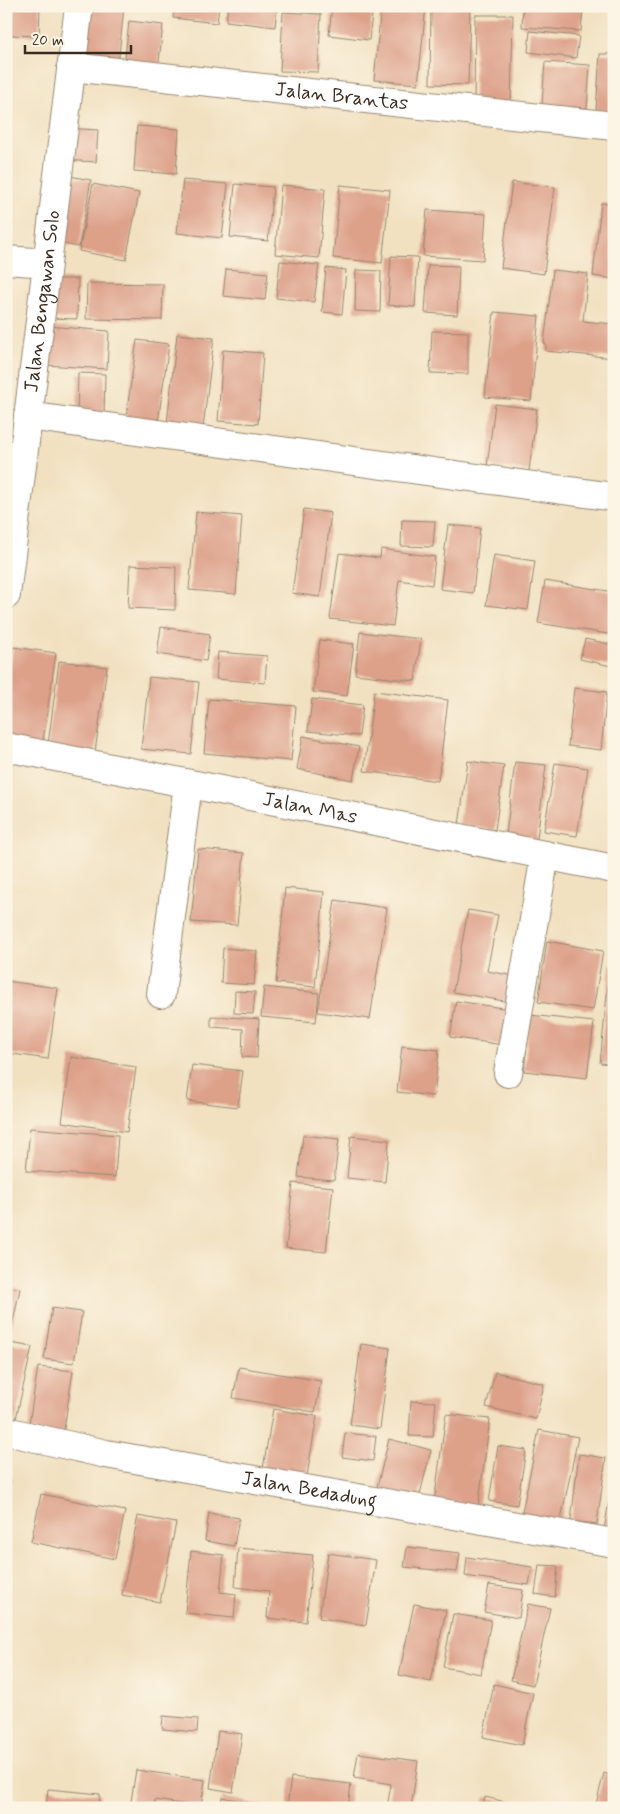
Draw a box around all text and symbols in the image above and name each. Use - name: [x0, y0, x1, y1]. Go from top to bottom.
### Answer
- scale bar: [25, 22, 131, 54]
- text: 20 m: [32, 31, 64, 51]
- street label: Jalan Brantas: [273, 76, 410, 117]
- street label: Jalan Bengawan Solo: [18, 208, 67, 394]
- street label: Jalan Mas: [260, 785, 360, 831]
- street label: Jalan Bedadung: [239, 1464, 379, 1517]

